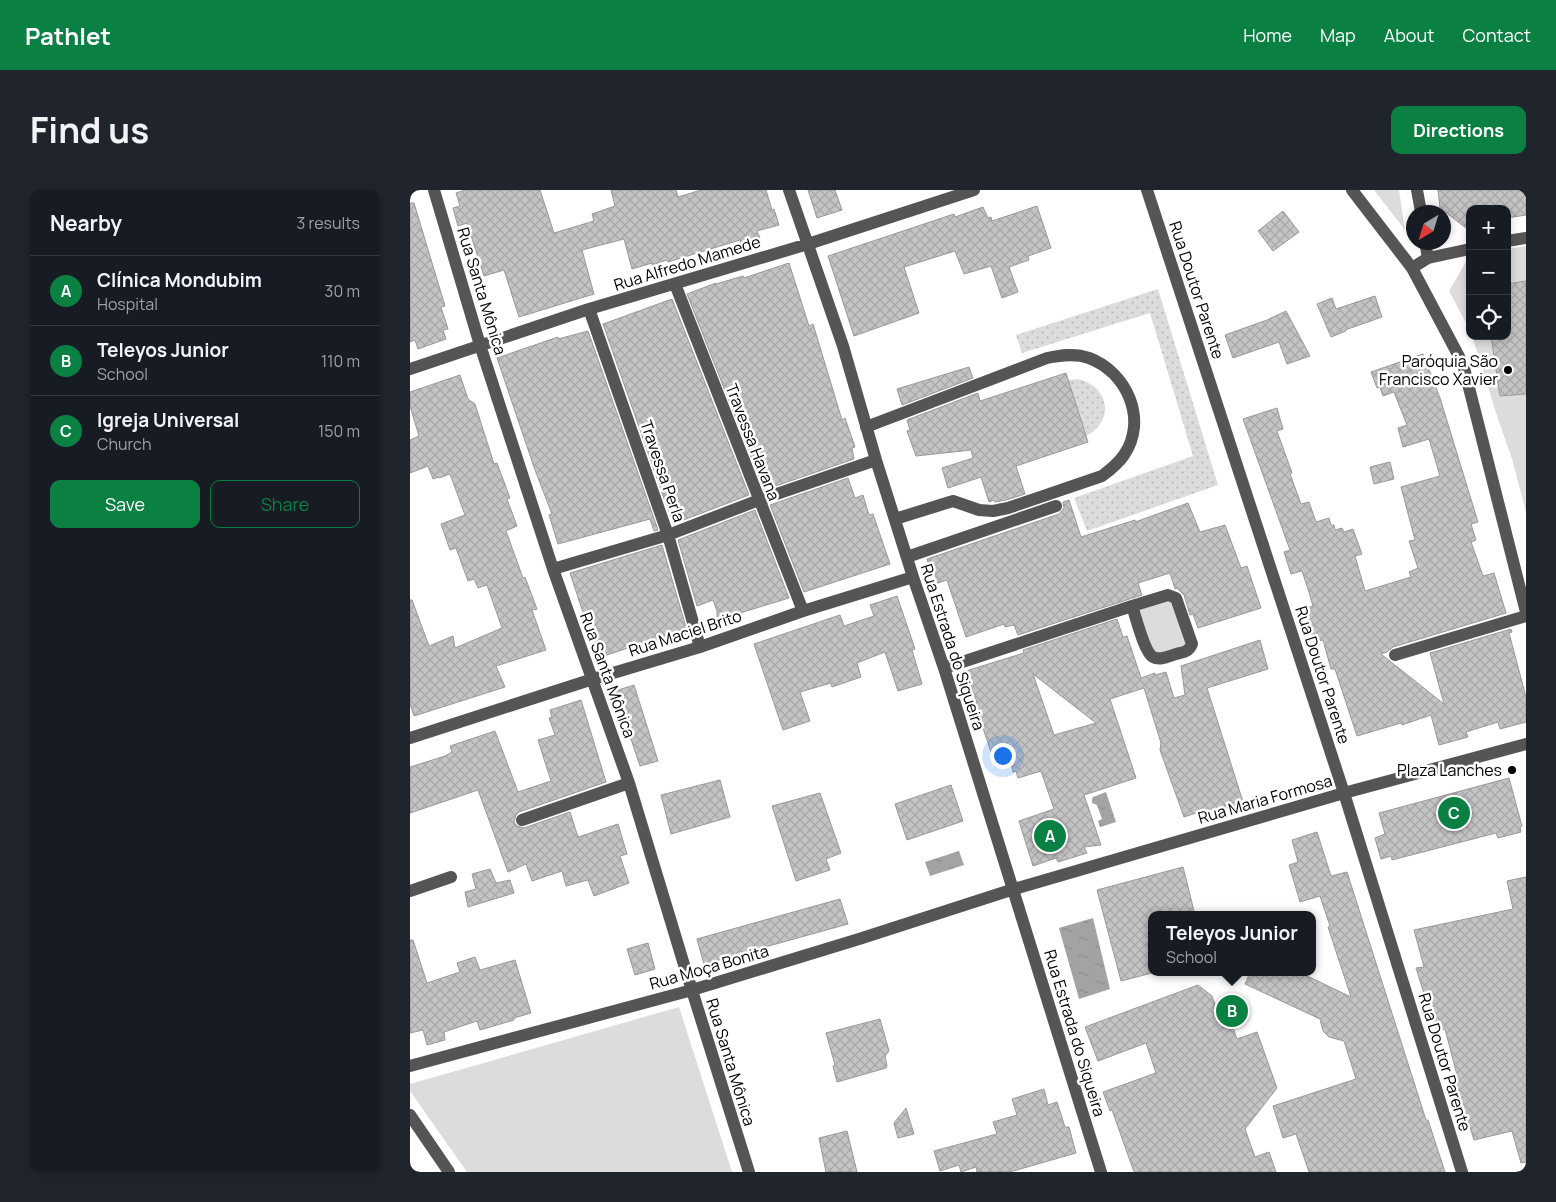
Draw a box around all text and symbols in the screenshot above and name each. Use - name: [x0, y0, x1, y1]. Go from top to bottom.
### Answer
- text: Pathlet: [25, 19, 111, 52]
- text: Home: [1243, 23, 1292, 47]
- text: Map: [1320, 23, 1356, 47]
- text: About: [1384, 23, 1434, 47]
- text: Contact: [1462, 23, 1531, 47]
- text: Find us: [30, 106, 149, 154]
- button: Directions: [1391, 106, 1526, 154]
- north arrow: [1406, 205, 1451, 250]
- map controls: [1466, 205, 1511, 340]
- button: +: [1466, 205, 1511, 250]
- text: Nearby: [50, 209, 122, 237]
- text: 3 results: [297, 212, 360, 234]
- street label: Rua Doutor Parente: [1164, 218, 1230, 362]
- street label: Rua Santa Mônica: [452, 225, 512, 357]
- street label: Rua Alfredo Mamede: [611, 230, 763, 296]
- button: −: [1466, 250, 1511, 295]
- text: Clínica Mondubim: [97, 267, 262, 293]
- text: A: [61, 280, 71, 302]
- text: 30 m: [325, 280, 360, 302]
- text: Hospital: [97, 293, 158, 315]
- button: locate: [1466, 295, 1511, 340]
- text: Teleyos Junior: [97, 337, 229, 363]
- text: B: [61, 350, 71, 372]
- text: 110 m: [321, 350, 360, 372]
- place label: Paróquia São Francisco Xavier: [1379, 350, 1498, 390]
- text: School: [97, 363, 148, 385]
- marker: Paróquia São Francisco Xavier: [1502, 364, 1514, 376]
- street label: Travessa Havana: [721, 381, 785, 503]
- text: Igreja Universal: [97, 407, 239, 433]
- street label: Travessa Perla: [635, 417, 691, 525]
- text: C: [60, 420, 72, 442]
- text: 150 m: [318, 420, 360, 442]
- text: Church: [97, 433, 151, 455]
- button: Save: [50, 480, 200, 528]
- button: Share: [210, 480, 360, 528]
- street label: Rua Estrada do Siqueira: [916, 561, 990, 733]
- street label: Rua Doutor Parente: [1290, 603, 1356, 747]
- street label: Rua Maciel Brito: [626, 604, 744, 662]
- street label: Rua Santa Mônica: [575, 609, 641, 741]
- your location: [990, 743, 1016, 769]
- place label: Plaza Lanches: [1397, 759, 1502, 781]
- marker: Plaza Lanches: [1506, 764, 1518, 776]
- street label: Rua Maria Formosa: [1195, 769, 1335, 829]
- pin: C: [1438, 794, 1470, 832]
- pin: A: [1034, 817, 1066, 855]
- popup: [1148, 911, 1316, 976]
- text: Teleyos Junior: [1166, 920, 1298, 946]
- street label: Rua Moça Bonita: [647, 939, 771, 995]
- text: School: [1166, 946, 1217, 968]
- street label: Rua Estrada do Siqueira: [1039, 947, 1111, 1119]
- street label: Rua Doutor Parente: [1413, 990, 1477, 1134]
- pin: B: [1216, 992, 1248, 1030]
- street label: Rua Santa Mônica: [701, 996, 761, 1128]

